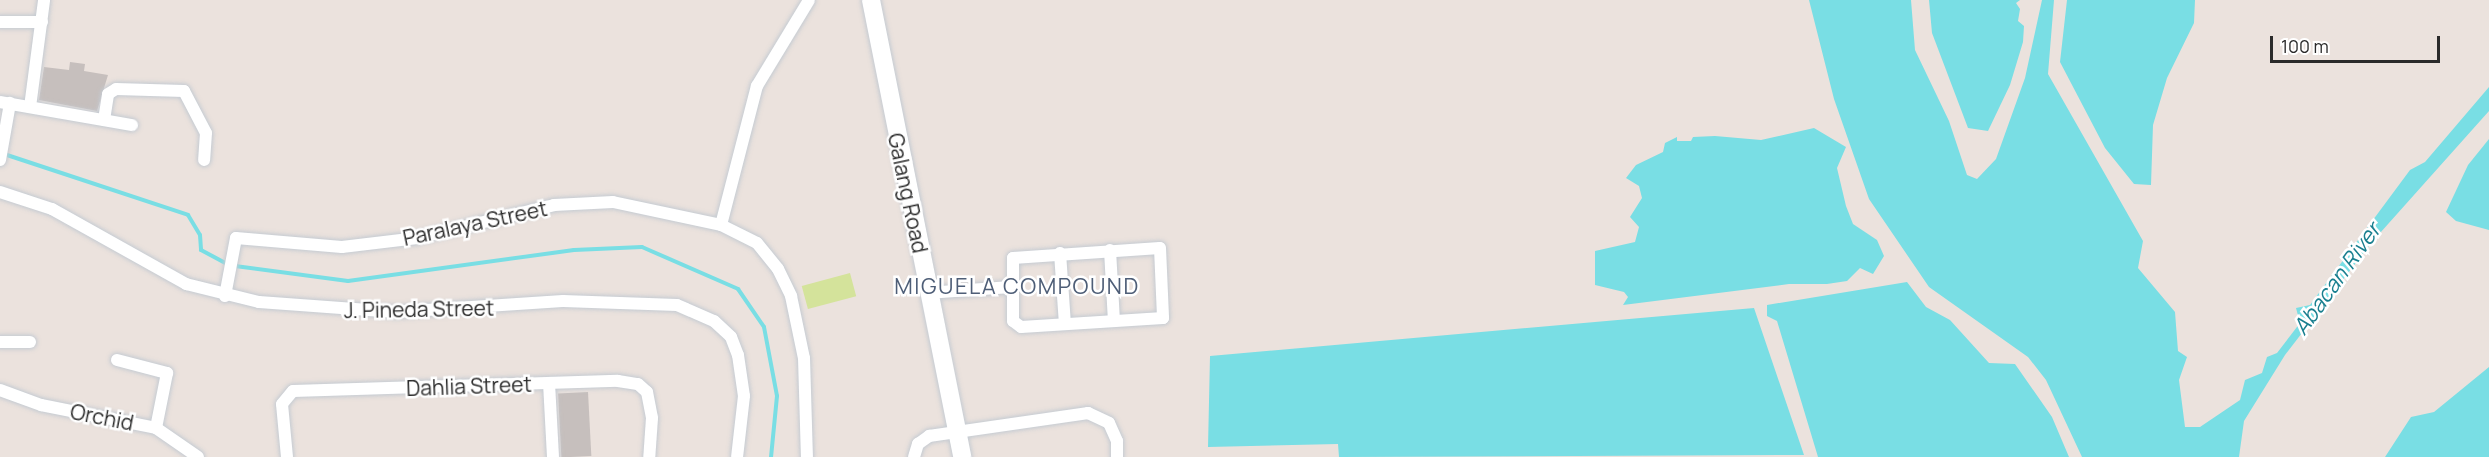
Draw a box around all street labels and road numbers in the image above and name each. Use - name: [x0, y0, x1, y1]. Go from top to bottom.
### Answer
- street label: Galang Road: [883, 131, 933, 255]
- street label: Paralaya Street: [401, 195, 549, 251]
- street label: J. Pineda Street: [344, 295, 494, 323]
- street label: Dahlia Street: [406, 371, 532, 401]
- street label: Orchid: [68, 399, 136, 435]

